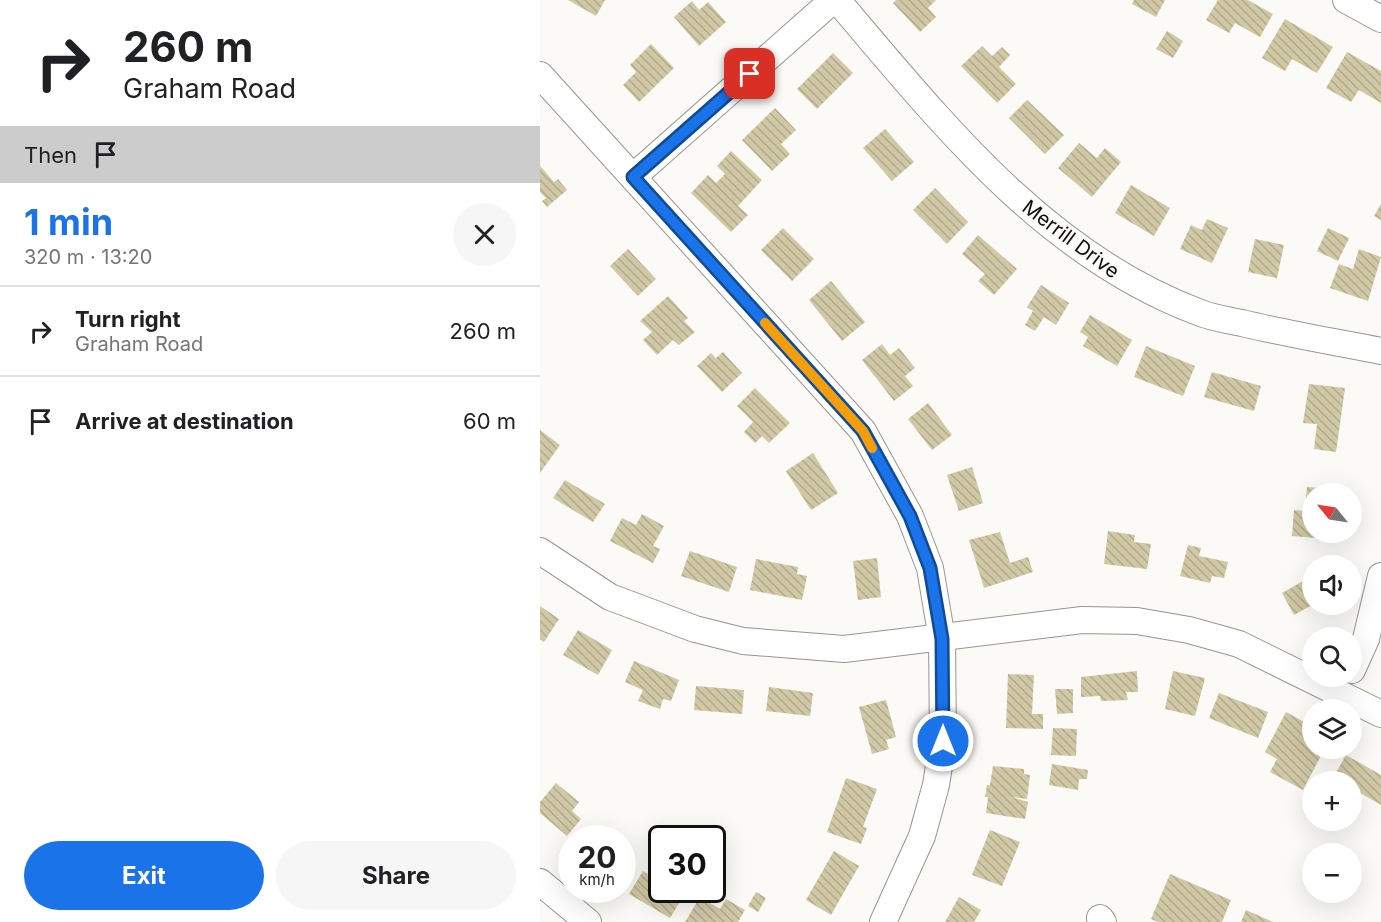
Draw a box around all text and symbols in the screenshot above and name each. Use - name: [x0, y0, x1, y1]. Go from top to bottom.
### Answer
- text: 260 m: [123, 21, 253, 72]
- icon: right: [24, 24, 102, 102]
- pin: [724, 48, 775, 99]
- icon: arrive: [733, 57, 766, 90]
- text: Graham Road: [123, 72, 296, 105]
- icon: arrive: [89, 138, 122, 171]
- text: Then: [24, 142, 77, 168]
- street label: Merrill Drive: [1018, 195, 1124, 283]
- text: 1 min: [24, 200, 113, 244]
- button: close: [453, 203, 516, 266]
- text: 320 m · 13:20: [24, 245, 152, 269]
- text: Turn right: [75, 306, 181, 332]
- icon: right: [24, 315, 57, 348]
- text: 260 m: [450, 318, 516, 344]
- text: Graham Road: [75, 332, 203, 356]
- icon: arrive: [24, 405, 57, 438]
- text: Arrive at destination: [75, 408, 294, 434]
- text: 60 m: [463, 408, 516, 434]
- north arrow: [1302, 483, 1362, 543]
- map controls: [1302, 483, 1362, 903]
- button: sound: [1302, 555, 1362, 615]
- button: search: [1302, 627, 1362, 687]
- button: layers: [1302, 699, 1362, 759]
- position arrow: [911, 709, 975, 773]
- button: +: [1302, 771, 1362, 831]
- speed limit sign: 30: [648, 825, 726, 903]
- text: 20: [577, 839, 617, 875]
- button: Exit: [24, 841, 264, 910]
- button: Share: [276, 841, 516, 910]
- button: −: [1302, 843, 1362, 903]
- text: km/h: [579, 870, 615, 889]

